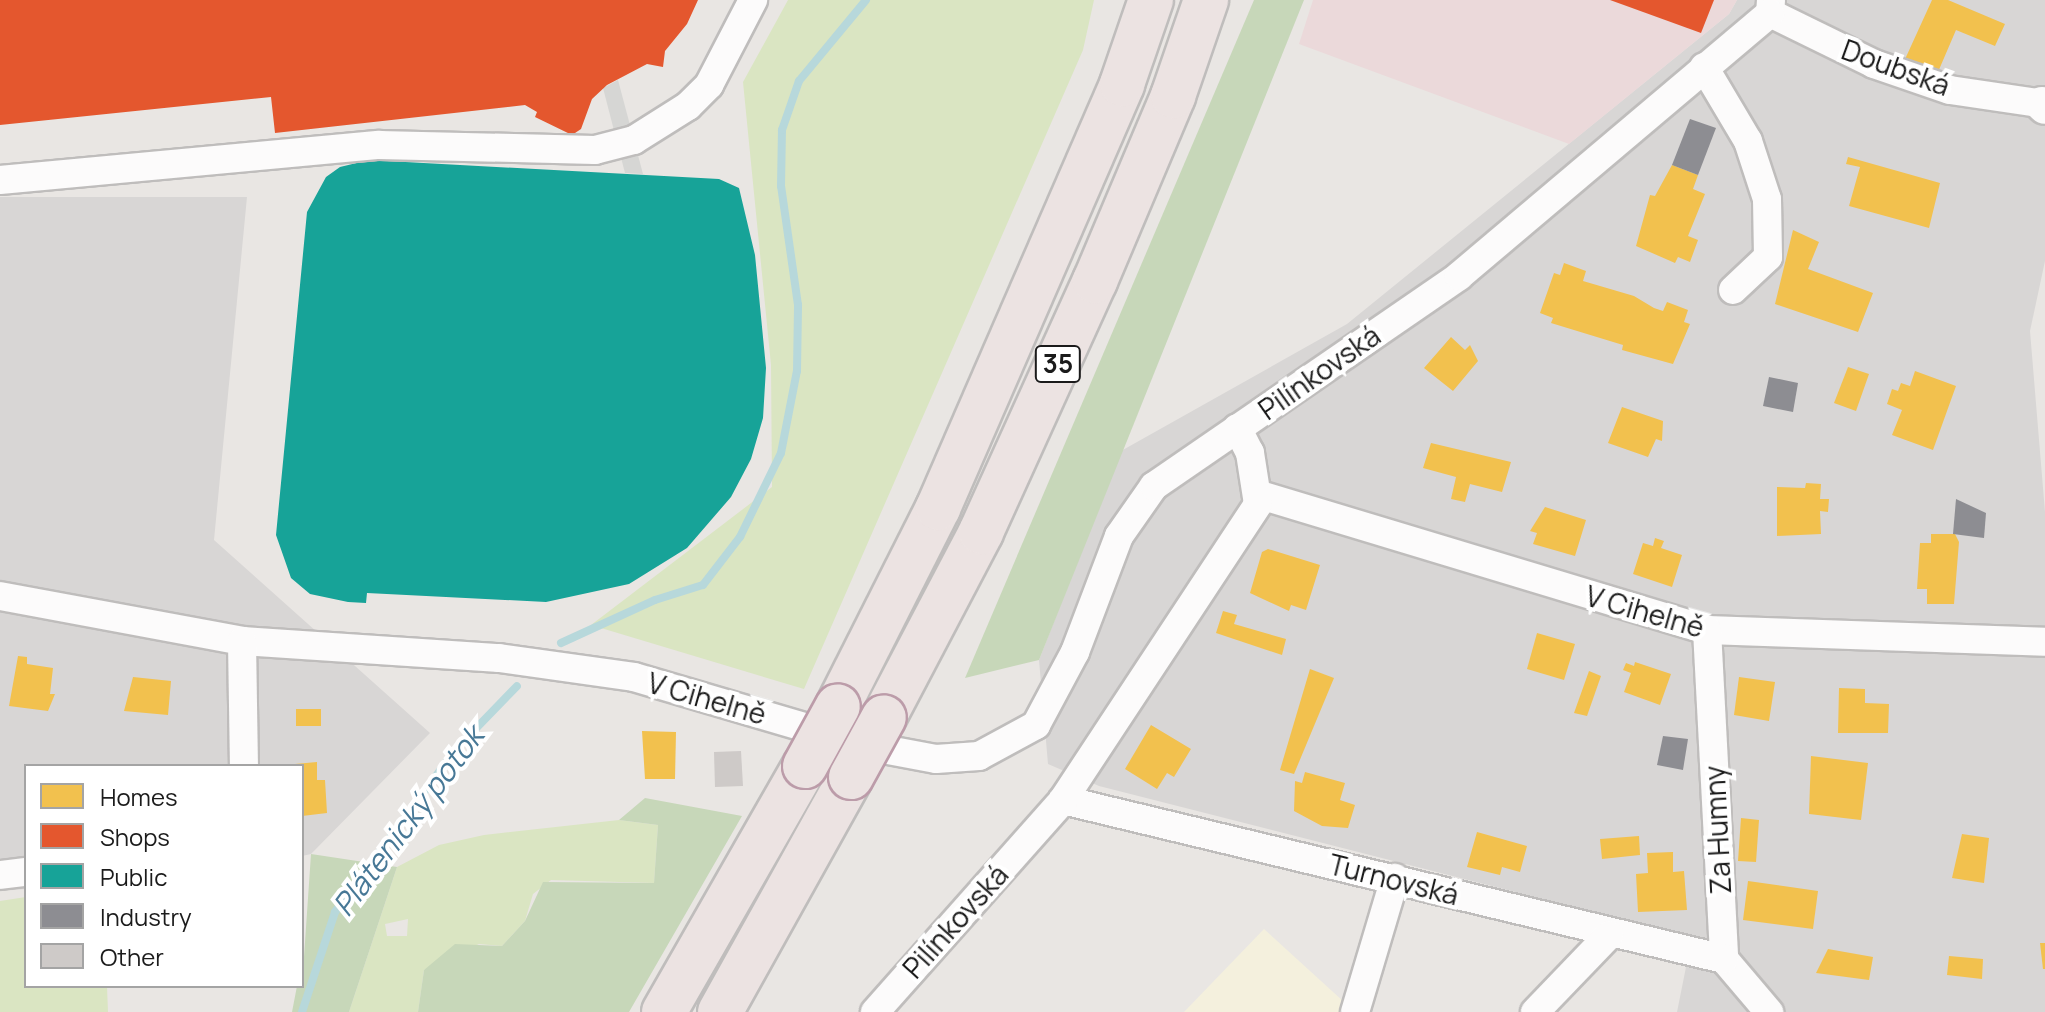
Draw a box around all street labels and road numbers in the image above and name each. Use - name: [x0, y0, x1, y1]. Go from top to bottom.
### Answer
- street label: Doubská: [1837, 32, 1955, 102]
- street label: Pilínkovská: [1252, 318, 1386, 426]
- road number: 35: [1034, 342, 1082, 386]
- street label: V Cihelně: [1582, 578, 1708, 644]
- street label: V Cihelně: [644, 665, 770, 731]
- street label: Za Humny: [1697, 765, 1737, 895]
- street label: Turnovská: [1326, 847, 1462, 911]
- street label: Pilínkovská: [895, 858, 1015, 984]

